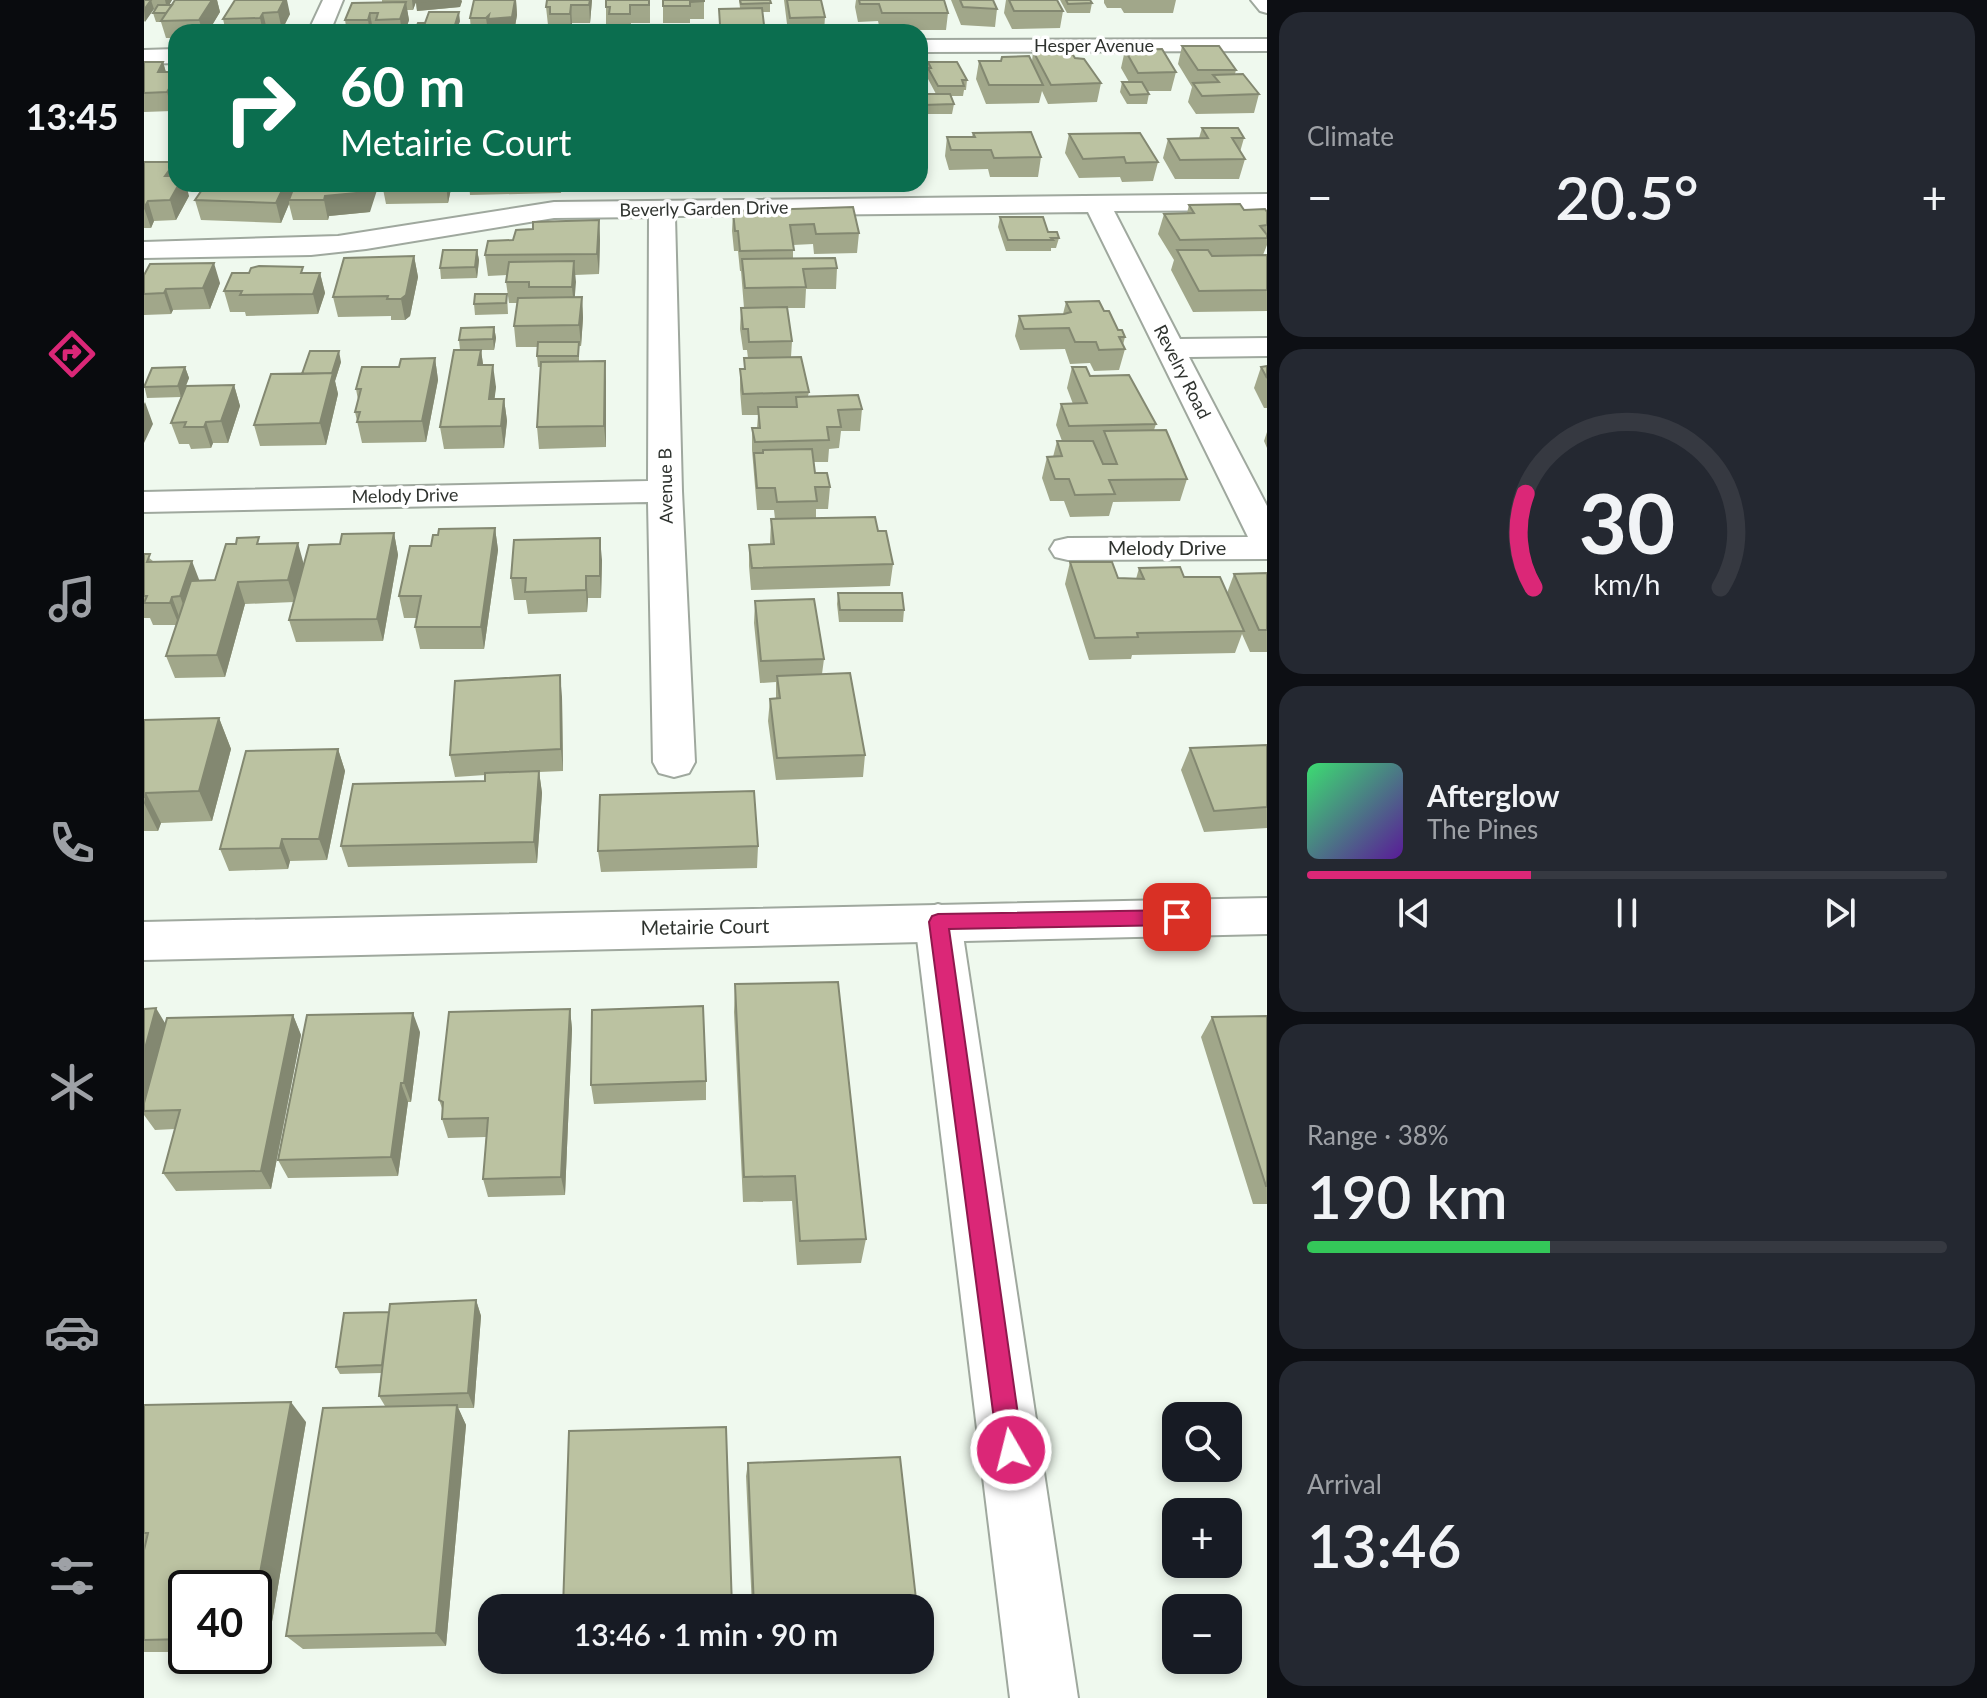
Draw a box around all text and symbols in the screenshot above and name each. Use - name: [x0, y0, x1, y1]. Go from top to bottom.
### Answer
- street label: Hesper Avenue: [1034, 34, 1154, 56]
- text: 60 m: [340, 52, 465, 119]
- icon: right: [208, 56, 312, 160]
- text: 13:45: [26, 94, 118, 138]
- text: Metairie Court: [340, 120, 571, 164]
- text: Climate: [1307, 120, 1394, 152]
- text: 20.5°: [1555, 161, 1699, 233]
- text: −: [1307, 171, 1333, 223]
- text: +: [1921, 171, 1947, 223]
- street label: Beverly Garden Drive: [619, 196, 789, 220]
- street label: Revelry Road: [1150, 321, 1216, 422]
- icon: directions: [44, 326, 100, 382]
- street label: Avenue B: [653, 448, 677, 524]
- text: 30: [1579, 471, 1675, 571]
- street label: Melody Drive: [351, 483, 459, 507]
- street label: Melody Drive: [1108, 535, 1226, 559]
- text: km/h: [1594, 567, 1660, 601]
- icon: music: [44, 571, 100, 627]
- text: Afterglow: [1427, 777, 1560, 813]
- text: The Pines: [1427, 813, 1538, 845]
- icon: phone: [44, 815, 100, 871]
- pin: [1143, 883, 1211, 951]
- icon: previous: [1392, 891, 1436, 935]
- icon: pause: [1605, 891, 1649, 935]
- icon: next: [1818, 891, 1862, 935]
- icon: arrive: [1155, 895, 1199, 939]
- street label: Metairie Court: [641, 913, 769, 939]
- icon: climate: [44, 1059, 100, 1115]
- text: Range · 38%: [1307, 1119, 1449, 1151]
- text: 190 km: [1307, 1160, 1508, 1232]
- icon: car: [44, 1304, 100, 1360]
- map controls: [1162, 1402, 1242, 1674]
- button: search: [1162, 1402, 1242, 1482]
- position arrow: [969, 1408, 1053, 1492]
- text: Arrival: [1307, 1468, 1382, 1500]
- button: +: [1162, 1498, 1242, 1578]
- text: 13:46: [1307, 1509, 1461, 1581]
- icon: filters: [44, 1548, 100, 1604]
- speed limit sign: 40: [168, 1570, 272, 1674]
- button: −: [1162, 1594, 1242, 1674]
- text: 13:46 · 1 min · 90 m: [574, 1616, 838, 1652]

